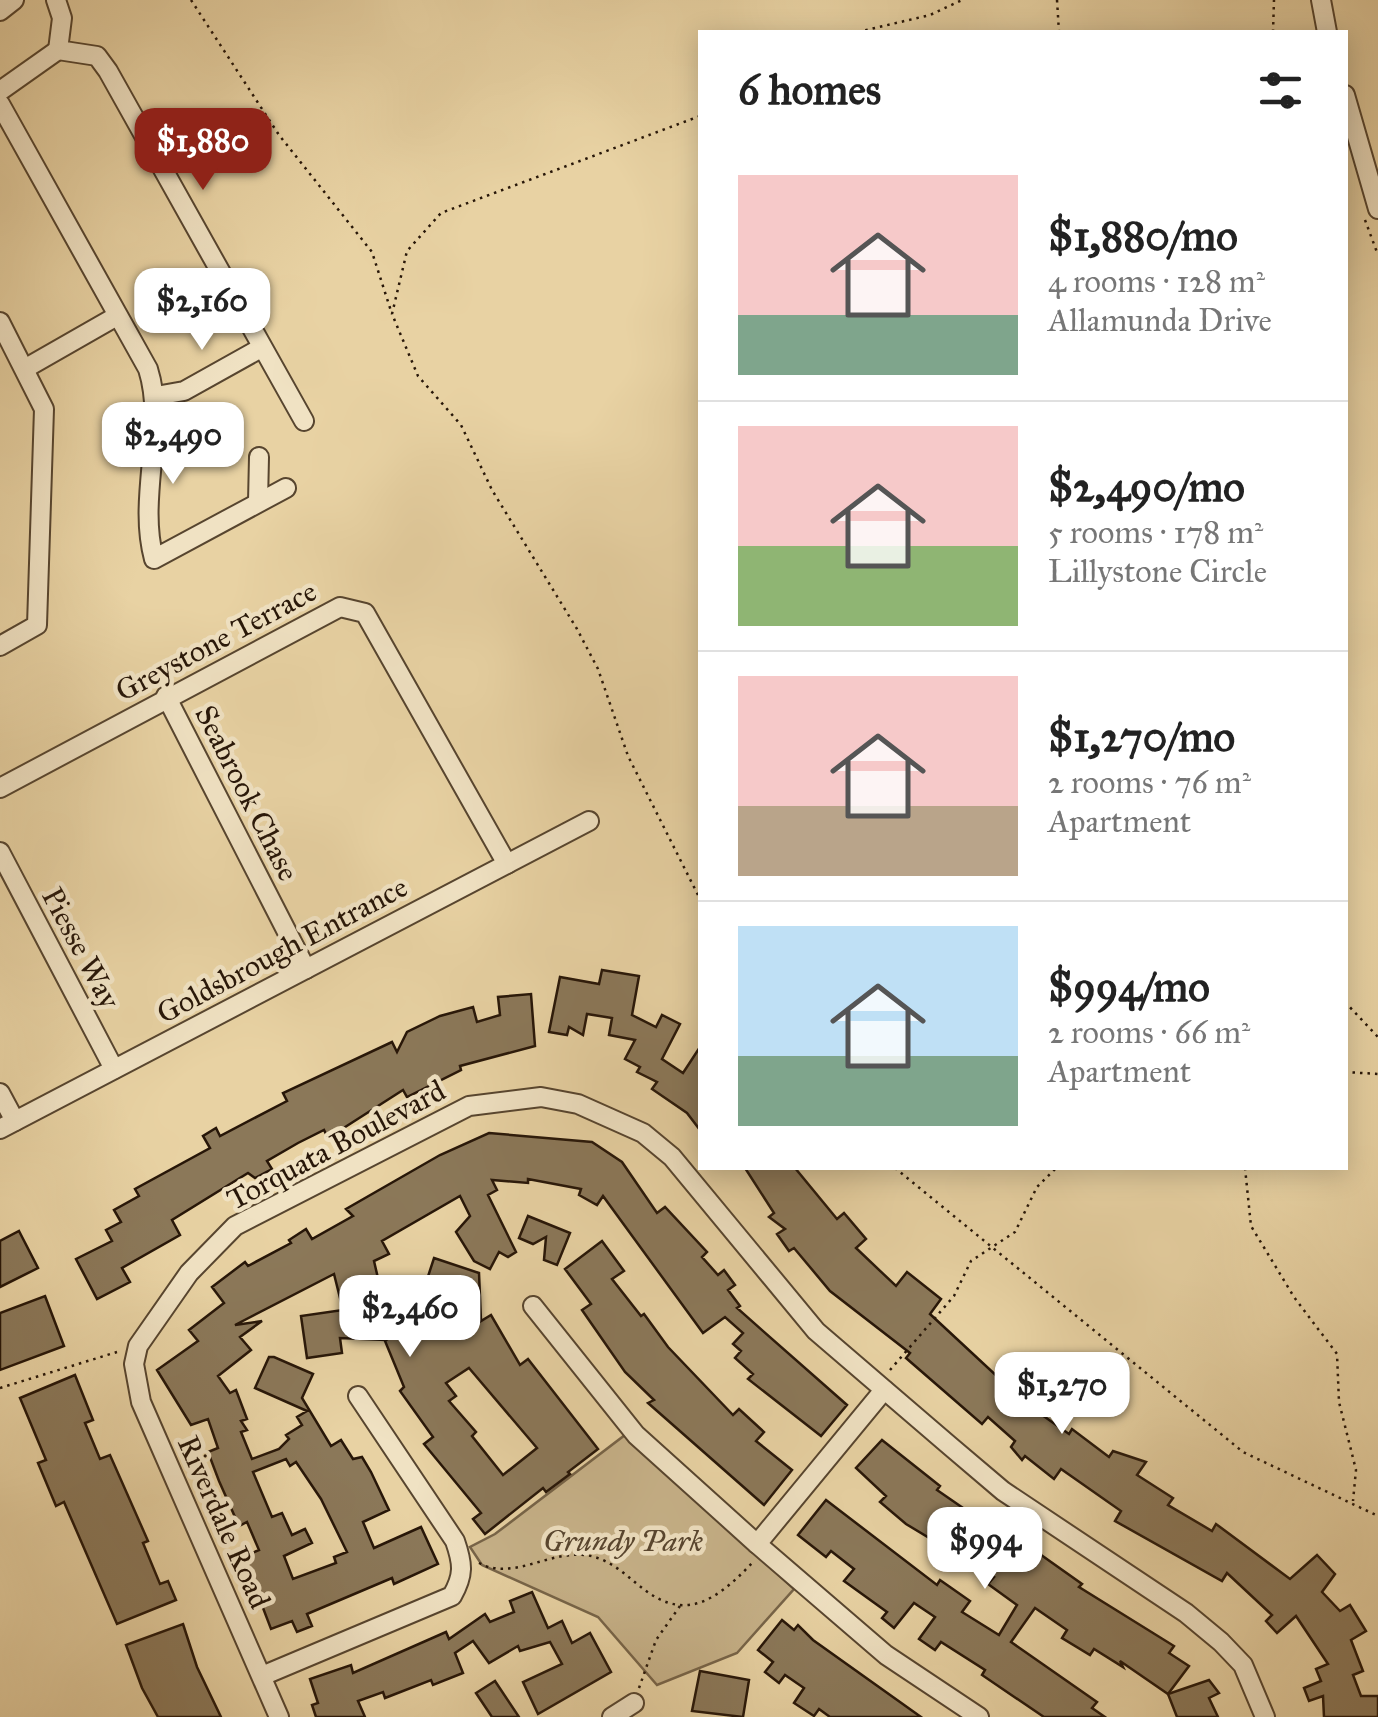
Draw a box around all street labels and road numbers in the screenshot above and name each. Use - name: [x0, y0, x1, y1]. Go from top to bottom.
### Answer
- street label: Greystone Terrace: [109, 573, 323, 709]
- street label: Seabrook Chase: [187, 699, 307, 887]
- street label: Goldsbrough Entrance: [151, 869, 413, 1031]
- street label: Piesse Way: [34, 881, 128, 1016]
- street label: Torquata Boulevard: [221, 1072, 451, 1218]
- street label: Riverdale Road: [170, 1430, 278, 1614]

